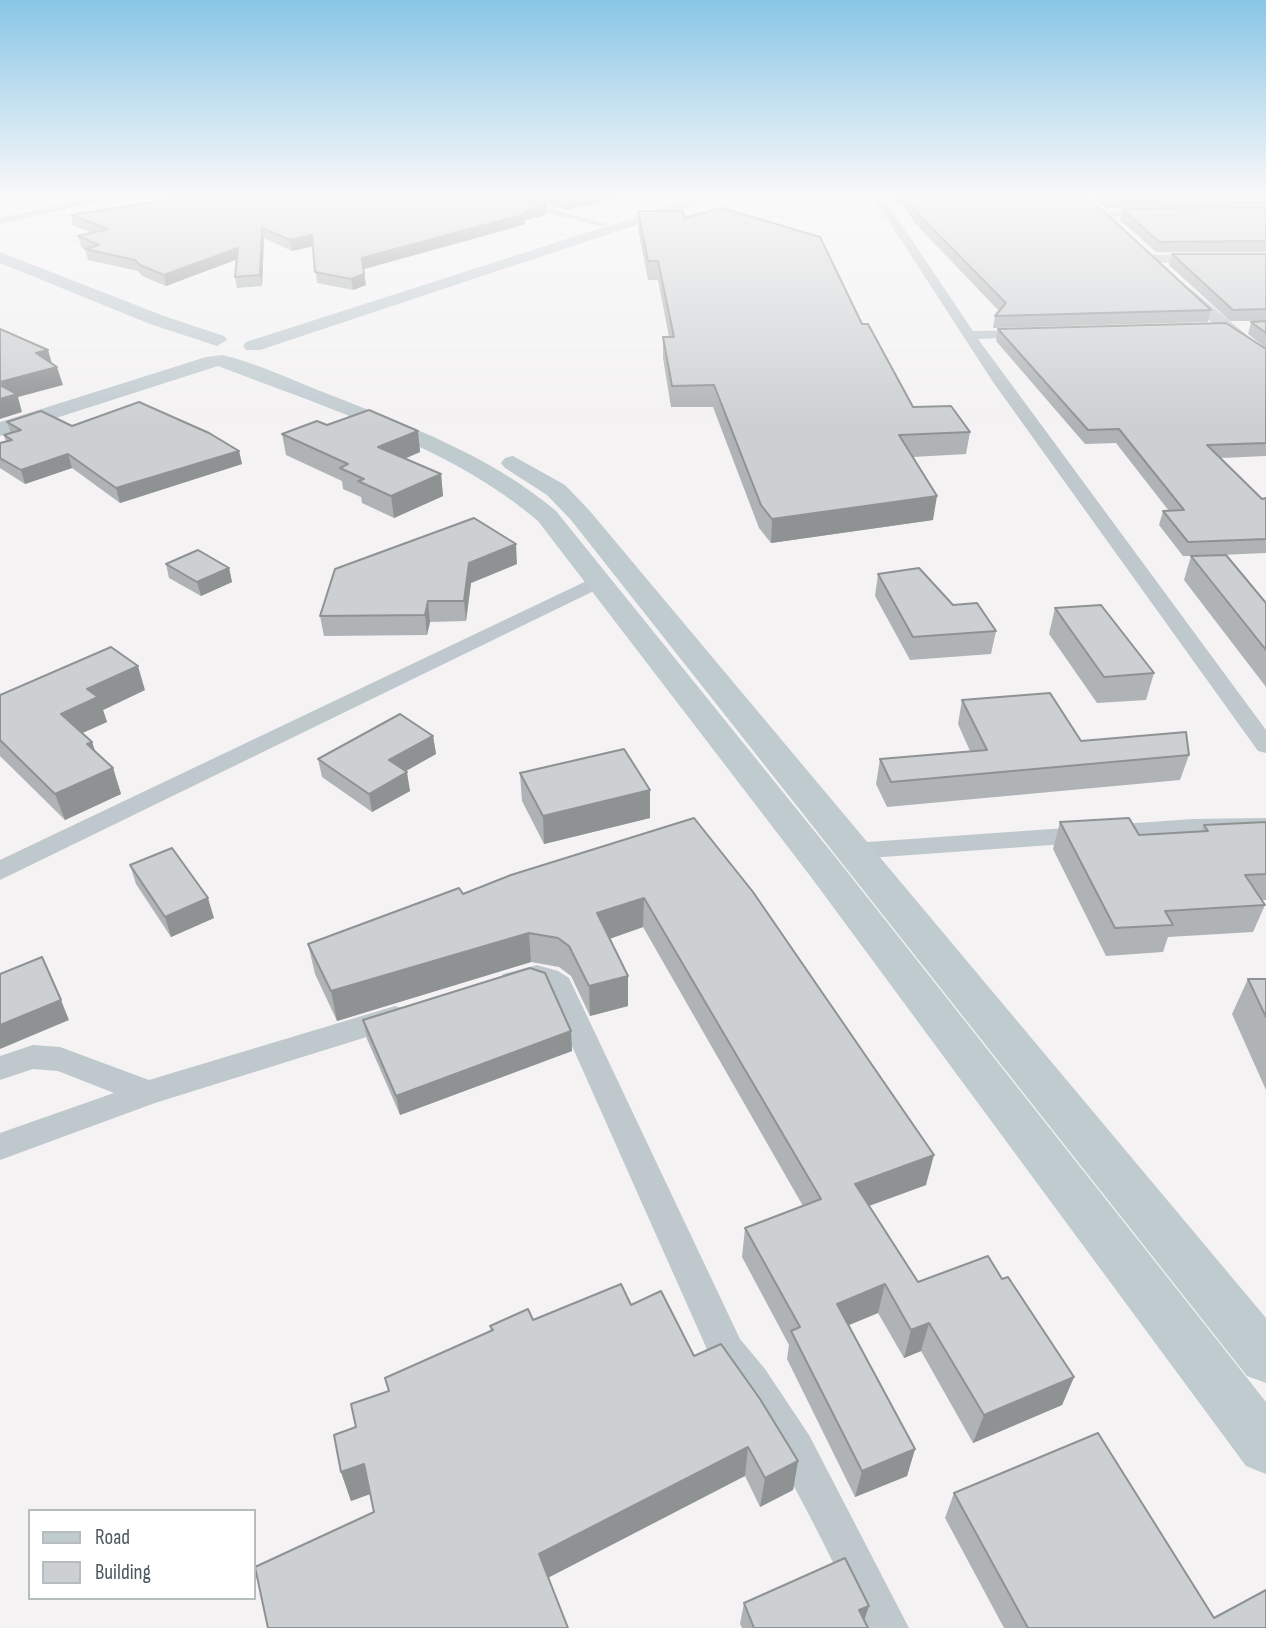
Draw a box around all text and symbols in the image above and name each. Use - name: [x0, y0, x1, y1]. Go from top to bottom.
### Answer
- legend: [28, 1509, 256, 1600]
- text: Road: [95, 1525, 130, 1550]
- text: Building: [95, 1560, 151, 1585]

